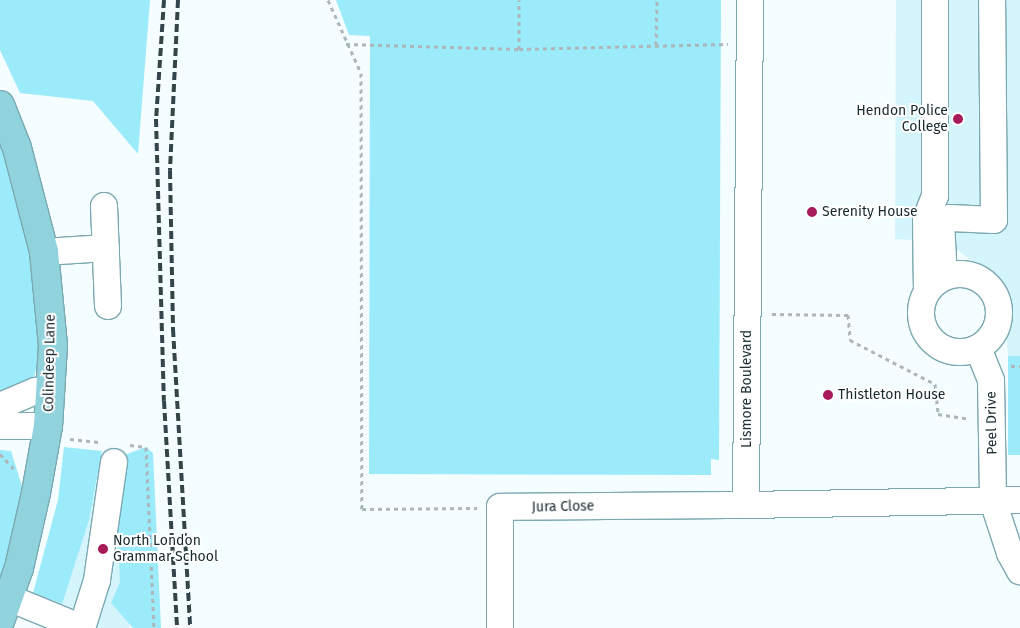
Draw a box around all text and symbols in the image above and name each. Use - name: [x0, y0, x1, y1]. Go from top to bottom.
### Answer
- place label: Hendon Police College: [856, 103, 948, 136]
- marker: Hendon Police College: [952, 113, 964, 125]
- place label: Serenity House: [822, 204, 918, 220]
- marker: Serenity House: [806, 206, 818, 218]
- street label: Colindeep Lane: [41, 314, 59, 412]
- street label: Lismore Boulevard: [739, 330, 755, 448]
- place label: Thistleton House: [838, 387, 945, 403]
- marker: Thistleton House: [822, 389, 834, 401]
- street label: Peel Drive: [983, 391, 1001, 455]
- street label: Jura Close: [531, 498, 595, 516]
- place label: North London Grammar School: [113, 533, 218, 566]
- marker: North London Grammar School: [97, 543, 109, 555]

